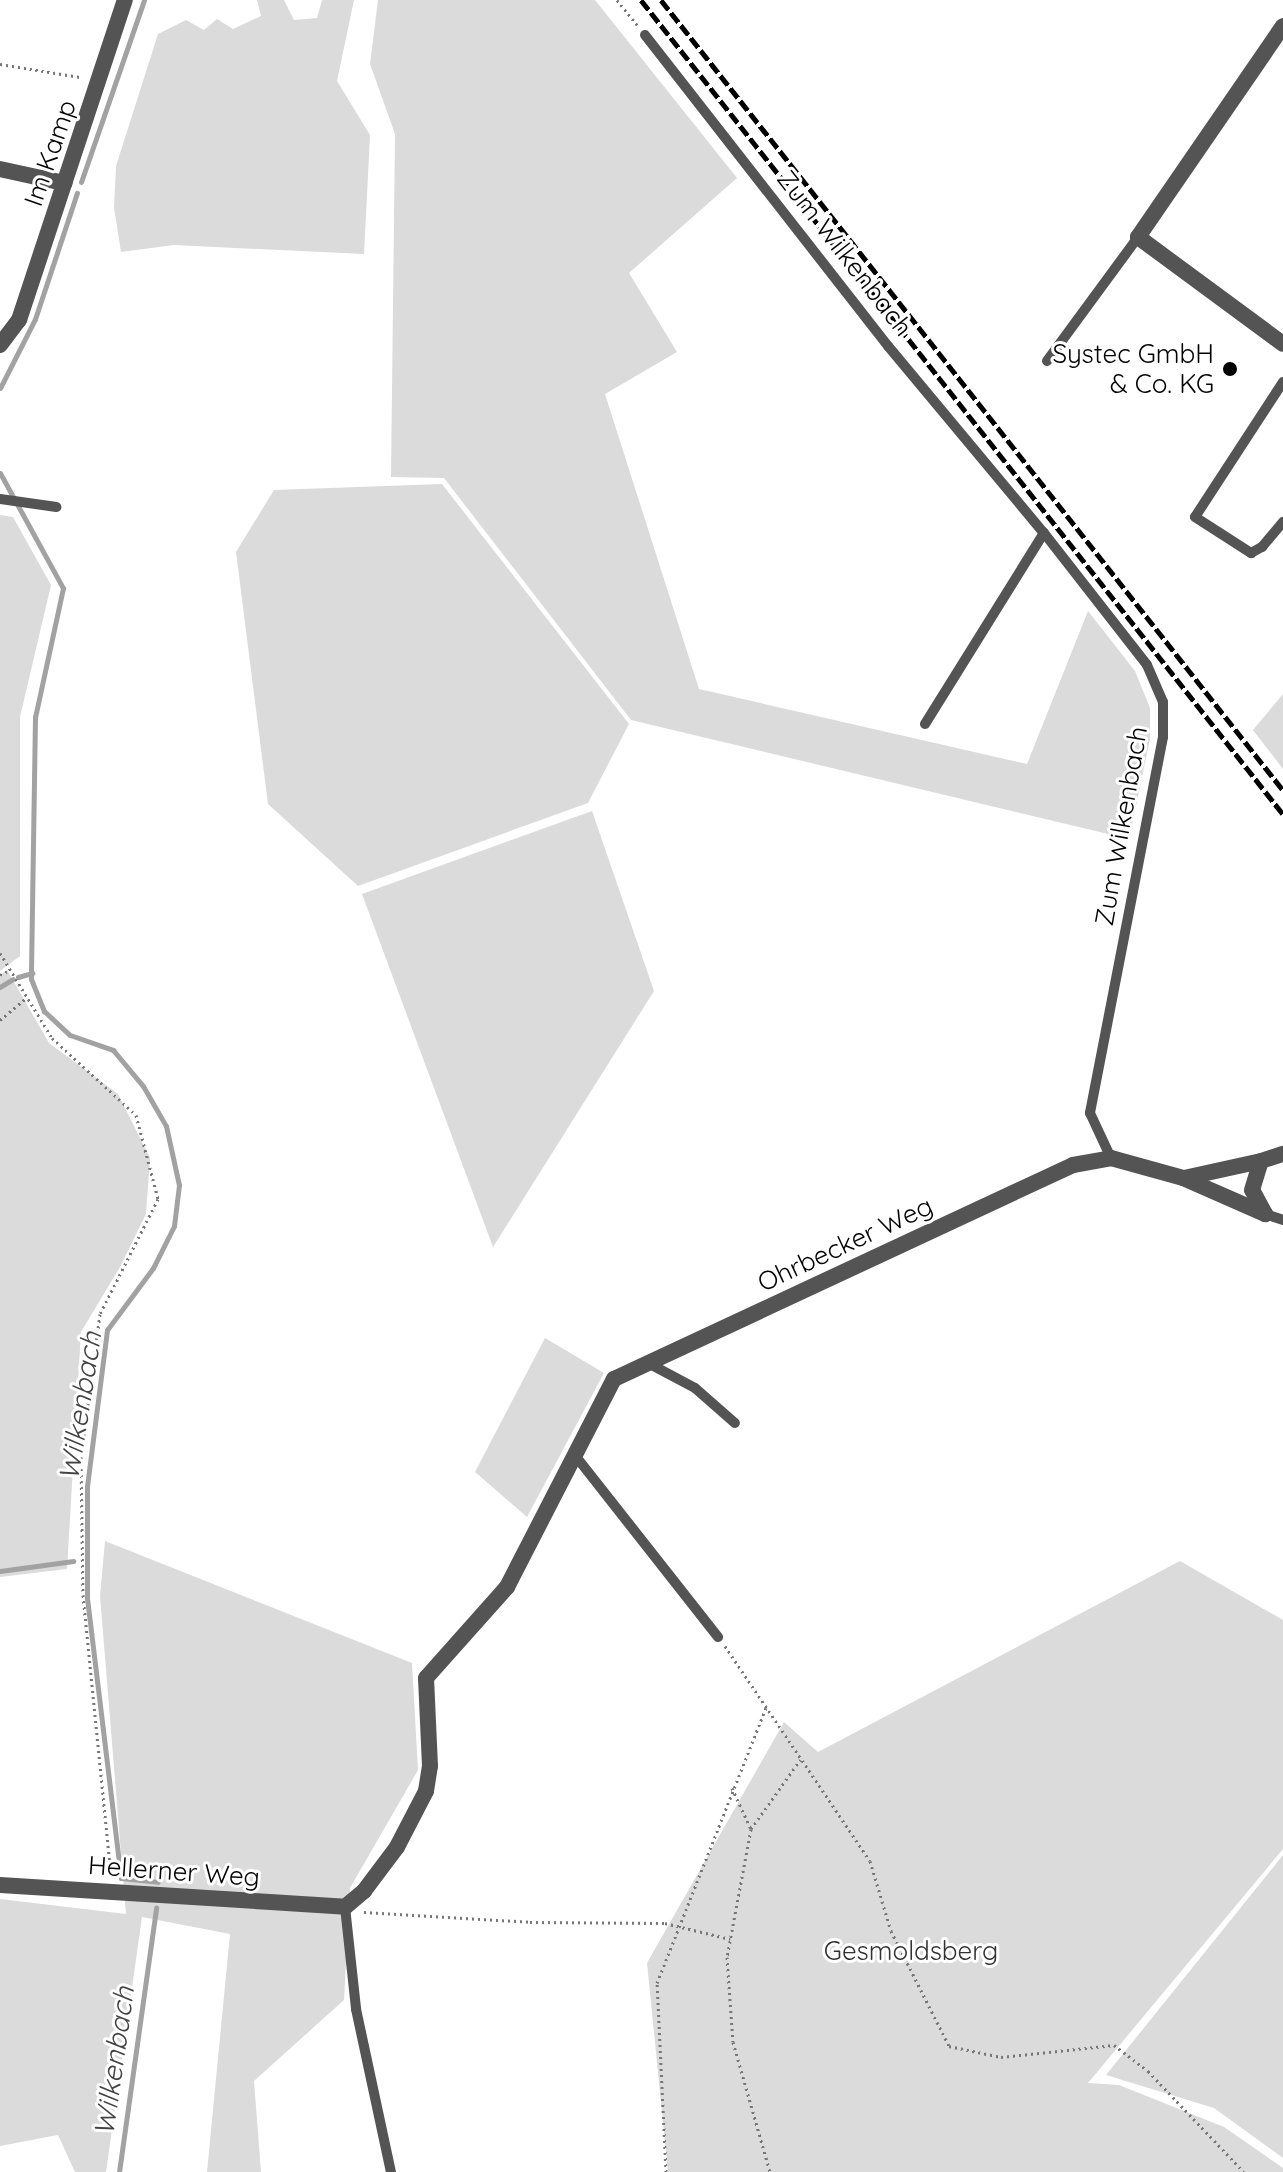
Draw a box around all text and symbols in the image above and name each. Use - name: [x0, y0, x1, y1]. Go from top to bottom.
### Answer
- street label: Im Kamp: [17, 96, 83, 210]
- street label: Zum Wilkenbach: [771, 164, 919, 342]
- place label: Systec GmbH & Co. KG: [1052, 338, 1214, 400]
- marker: Systec GmbH & Co. KG: [1221, 360, 1239, 378]
- street label: Zum Wilkenbach: [1088, 724, 1154, 928]
- street label: Ohrbecker Weg: [753, 1190, 937, 1298]
- water label: Wilkenbach: [52, 1329, 108, 1483]
- street label: Hellerner Weg: [87, 1849, 261, 1893]
- park label: Gesmoldsberg: [824, 1935, 998, 1967]
- water label: Wilkenbach: [87, 1984, 141, 2138]

